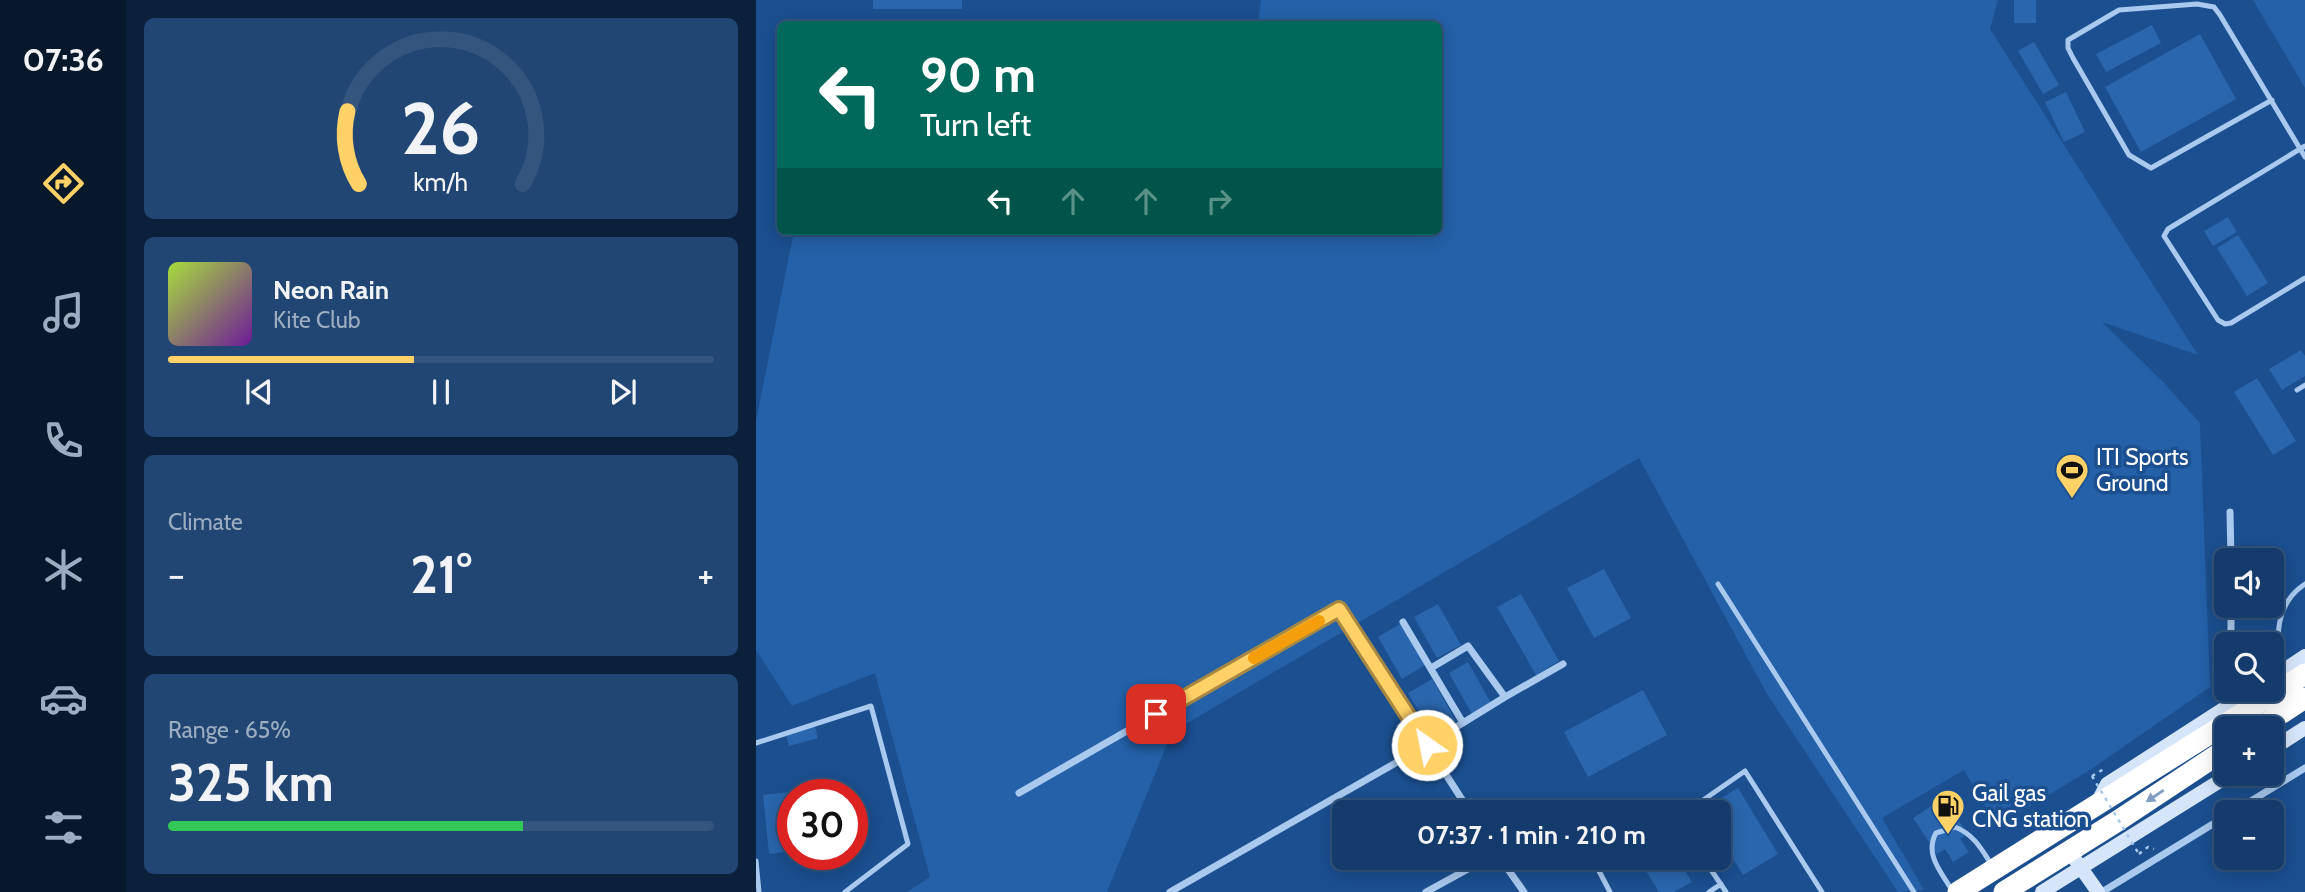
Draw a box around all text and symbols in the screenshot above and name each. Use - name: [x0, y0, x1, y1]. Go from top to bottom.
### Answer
- text: 07:36: [22, 40, 104, 79]
- text: 90 m: [920, 45, 1036, 104]
- icon: left: [805, 49, 896, 140]
- text: 26: [401, 85, 481, 173]
- text: Turn left: [920, 105, 1031, 144]
- icon: directions: [39, 159, 88, 208]
- text: km/h: [414, 167, 468, 197]
- icon: left: [981, 182, 1019, 220]
- icon: ahead: [1054, 182, 1092, 220]
- icon: ahead: [1127, 182, 1165, 220]
- icon: right: [1200, 182, 1238, 220]
- text: Neon Rain: [273, 274, 389, 306]
- icon: music: [39, 288, 88, 337]
- text: Kite Club: [273, 306, 360, 334]
- icon: previous: [240, 373, 278, 411]
- icon: pause: [422, 373, 460, 411]
- icon: next: [604, 373, 642, 411]
- icon: phone: [39, 416, 88, 465]
- place label: ITI Sports Ground: [2096, 443, 2188, 497]
- sports icon: ITI Sports Ground: [2053, 451, 2091, 500]
- text: Climate: [168, 508, 243, 536]
- text: 21°: [410, 543, 472, 606]
- icon: climate: [39, 545, 88, 594]
- map controls: [2214, 548, 2284, 870]
- button: sound: [2214, 548, 2284, 618]
- text: −: [168, 551, 185, 598]
- text: +: [697, 551, 714, 598]
- button: search: [2214, 632, 2284, 702]
- icon: car: [39, 674, 88, 723]
- pin: [1126, 684, 1186, 744]
- icon: arrive: [1137, 695, 1175, 733]
- position arrow: [1390, 708, 1464, 782]
- text: Range · 65%: [168, 716, 291, 744]
- button: +: [2214, 716, 2284, 786]
- text: 325 km: [168, 751, 334, 814]
- speed limit sign: 30: [777, 779, 868, 870]
- place label: Gail gas CNG station: [1972, 779, 2089, 833]
- fuel station icon: Gail gas CNG station: [1929, 787, 1967, 836]
- one-way arrow: [2145, 789, 2164, 802]
- button: −: [2214, 800, 2284, 870]
- icon: filters: [39, 803, 88, 852]
- text: 07:37 · 1 min · 210 m: [1417, 819, 1646, 851]

